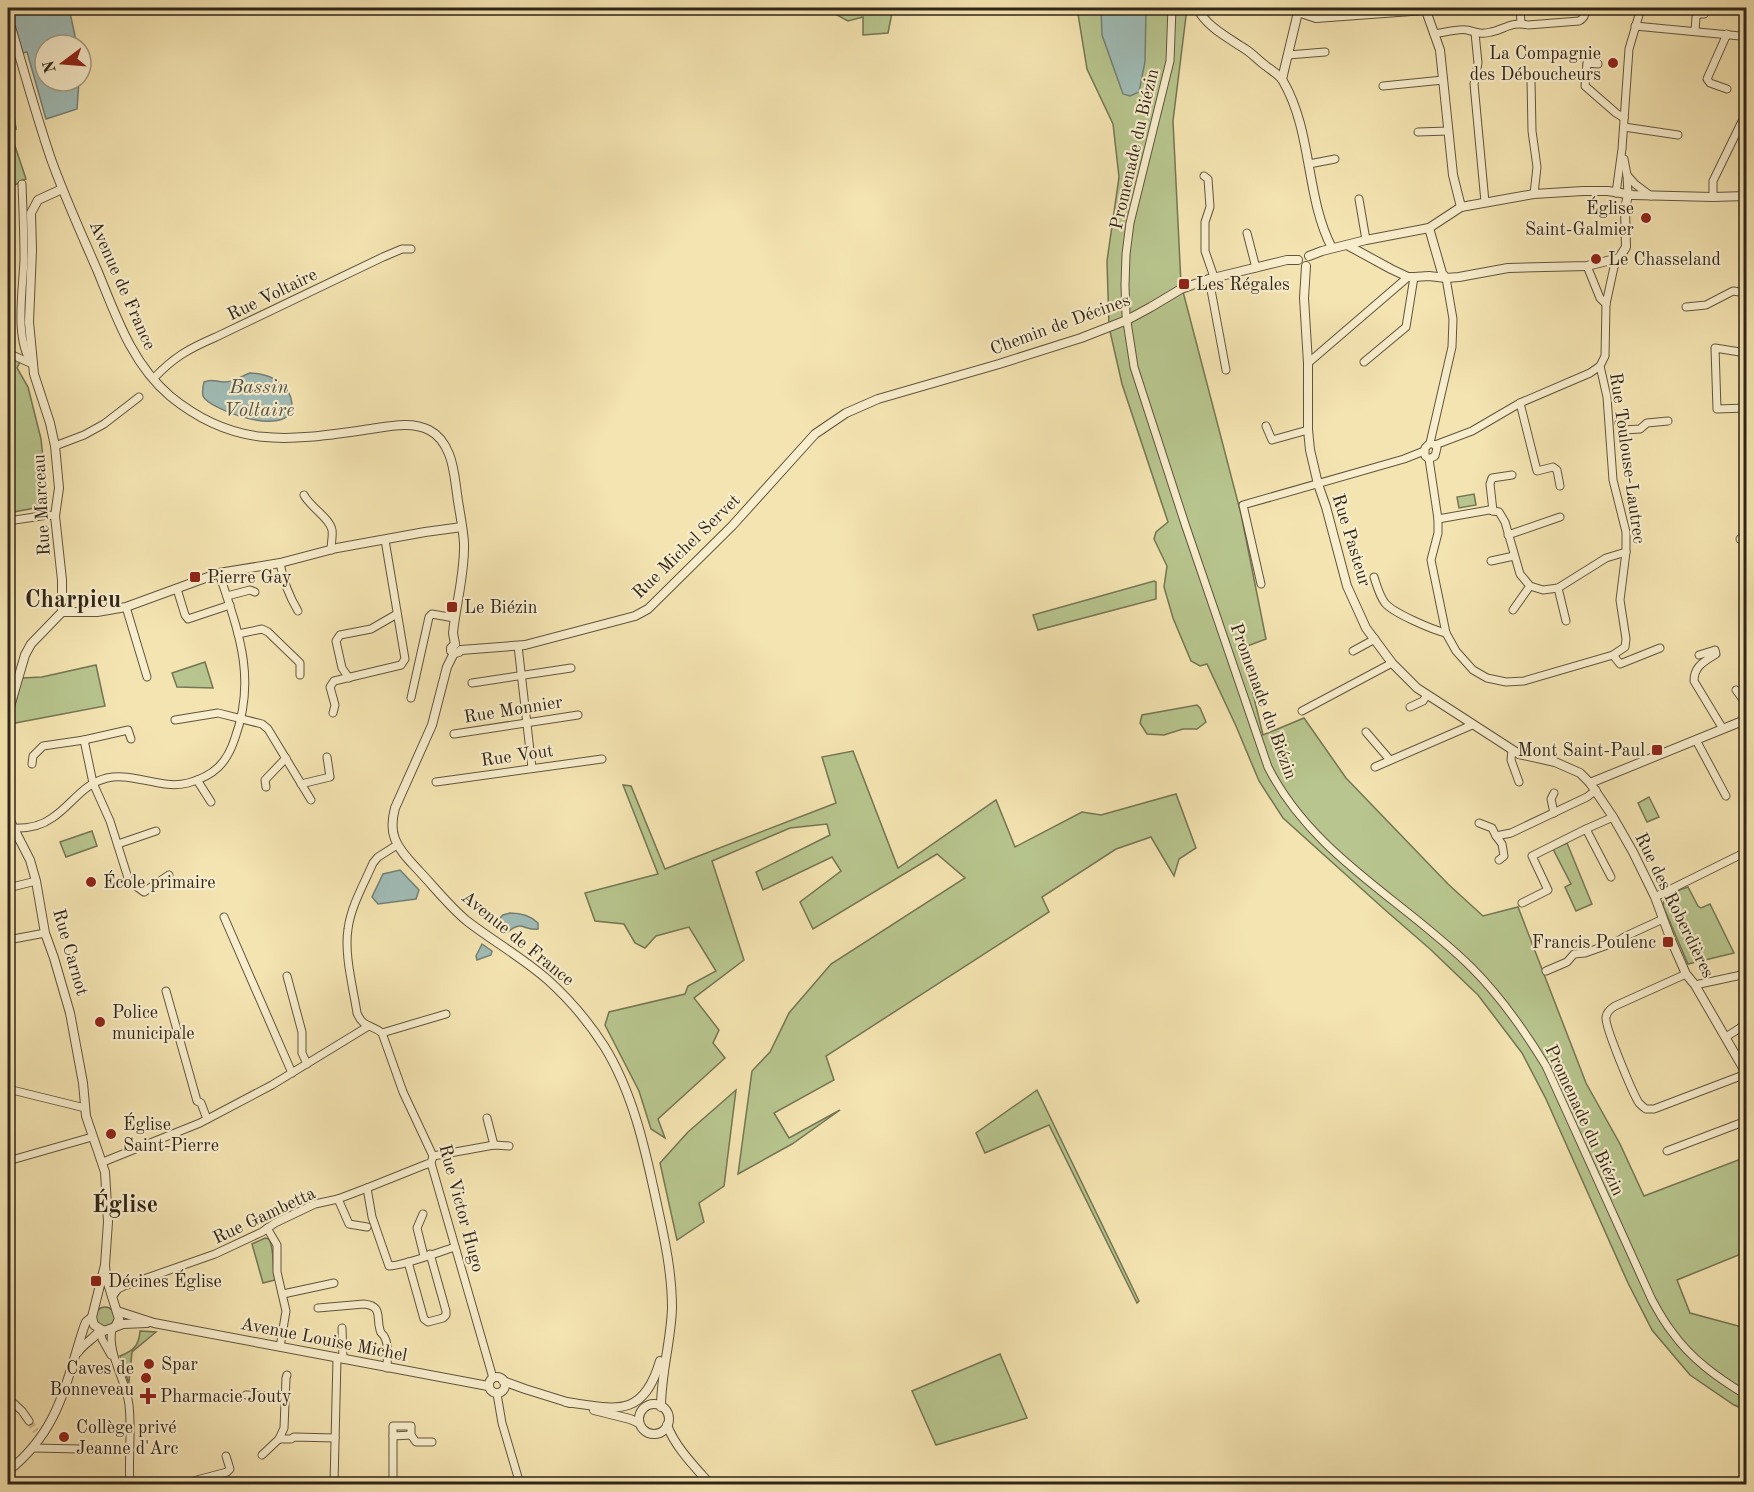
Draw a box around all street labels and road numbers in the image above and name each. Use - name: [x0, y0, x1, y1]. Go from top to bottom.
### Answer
- street label: Promenade du Biézin: [1108, 67, 1162, 231]
- street label: Avenue de France: [86, 218, 159, 353]
- street label: Rue Voltaire: [225, 265, 320, 324]
- street label: Chemin de Décines: [988, 291, 1133, 359]
- street label: Rue Toulouse-Lautrec: [1606, 371, 1648, 545]
- street label: Rue Marceau: [30, 453, 54, 556]
- street label: Rue Michel Servet: [629, 491, 744, 602]
- street label: Rue Pasteur: [1328, 492, 1374, 589]
- street label: Promenade du Biézin: [1226, 621, 1300, 782]
- street label: Rue Monnier: [462, 693, 564, 727]
- street label: Rue Vout: [480, 742, 554, 770]
- street label: Rue des Roberdières: [1631, 830, 1717, 981]
- street label: Avenue de France: [458, 888, 577, 990]
- street label: Rue Carnot: [49, 907, 91, 998]
- street label: Promenade du Biézin: [1541, 1042, 1627, 1199]
- street label: Rue Victor Hugo: [435, 1142, 487, 1274]
- street label: Rue Gambetta: [210, 1184, 319, 1248]
- street label: Avenue Louise Michel: [239, 1315, 409, 1365]

